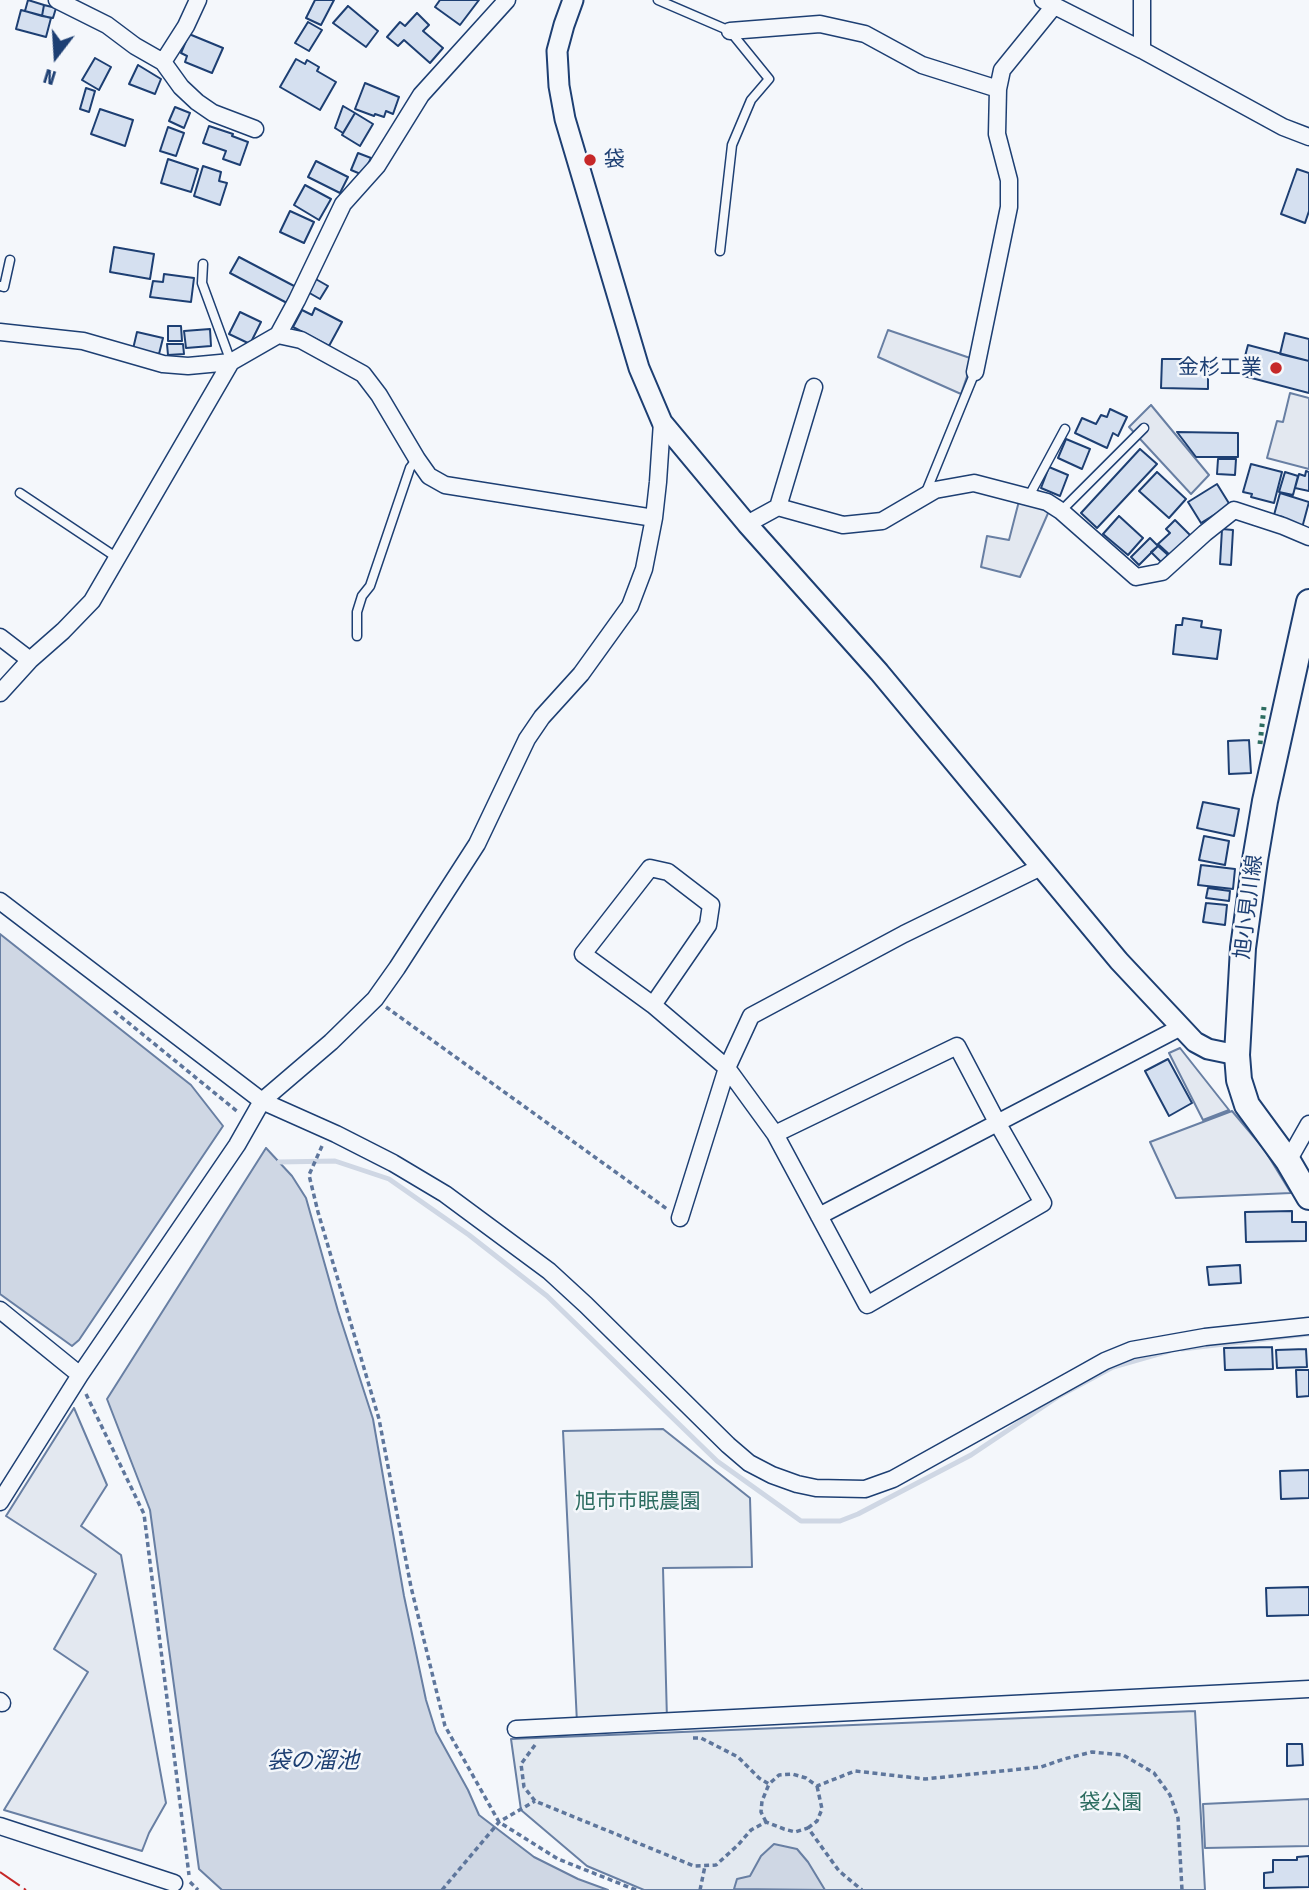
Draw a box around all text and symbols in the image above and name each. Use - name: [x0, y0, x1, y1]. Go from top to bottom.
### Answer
- north arrow: [21, 21, 91, 91]
- text: N: [41, 64, 59, 89]
- place label: 袋: [604, 147, 625, 173]
- marker: 袋: [582, 152, 598, 168]
- place label: 金杉工業: [1178, 355, 1262, 381]
- marker: 金杉工業: [1268, 360, 1284, 376]
- street label: 旭小見川線: [1230, 853, 1268, 961]
- park label: 旭市市眠農園: [575, 1489, 701, 1515]
- water label: 袋の溜池: [267, 1748, 359, 1776]
- park label: 袋公園: [1080, 1790, 1142, 1816]

